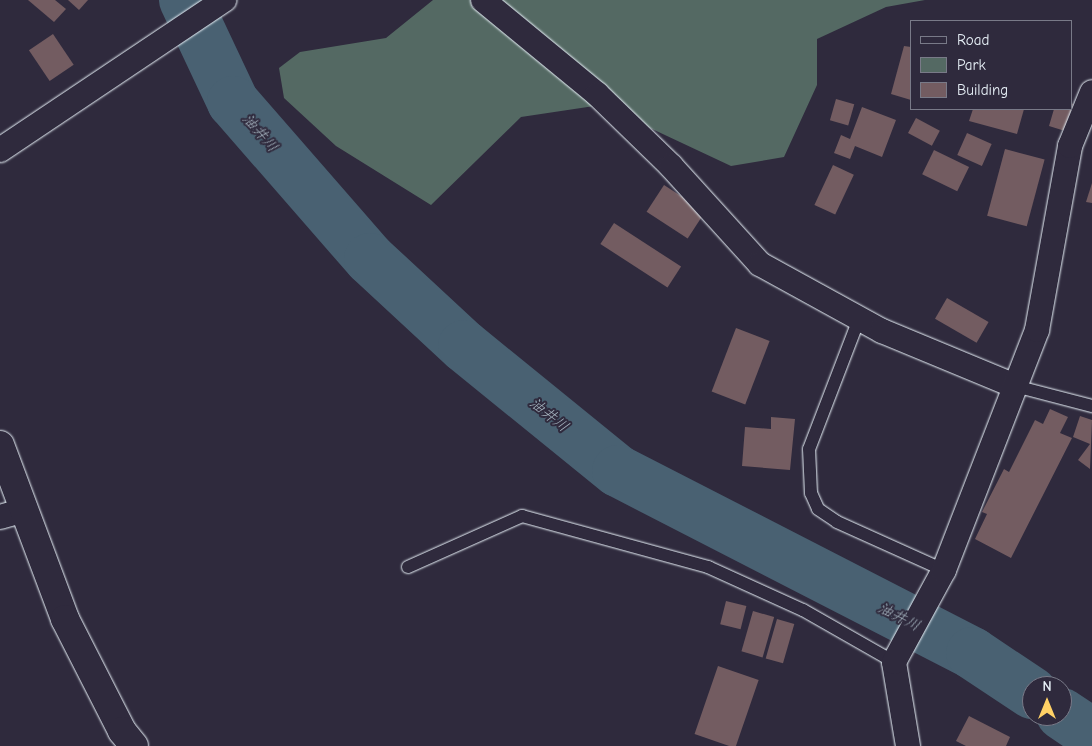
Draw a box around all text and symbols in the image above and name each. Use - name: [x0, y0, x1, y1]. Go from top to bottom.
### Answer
- legend: [910, 20, 1072, 110]
- text: Road: [957, 31, 989, 49]
- text: Park: [957, 56, 986, 74]
- text: Building: [957, 81, 1008, 99]
- water label: 油井川: [238, 110, 282, 156]
- water label: 油井川: [526, 394, 572, 436]
- water label: 油井川: [875, 599, 923, 635]
- north arrow: [1022, 676, 1072, 726]
- text: N: [1042, 678, 1052, 695]

